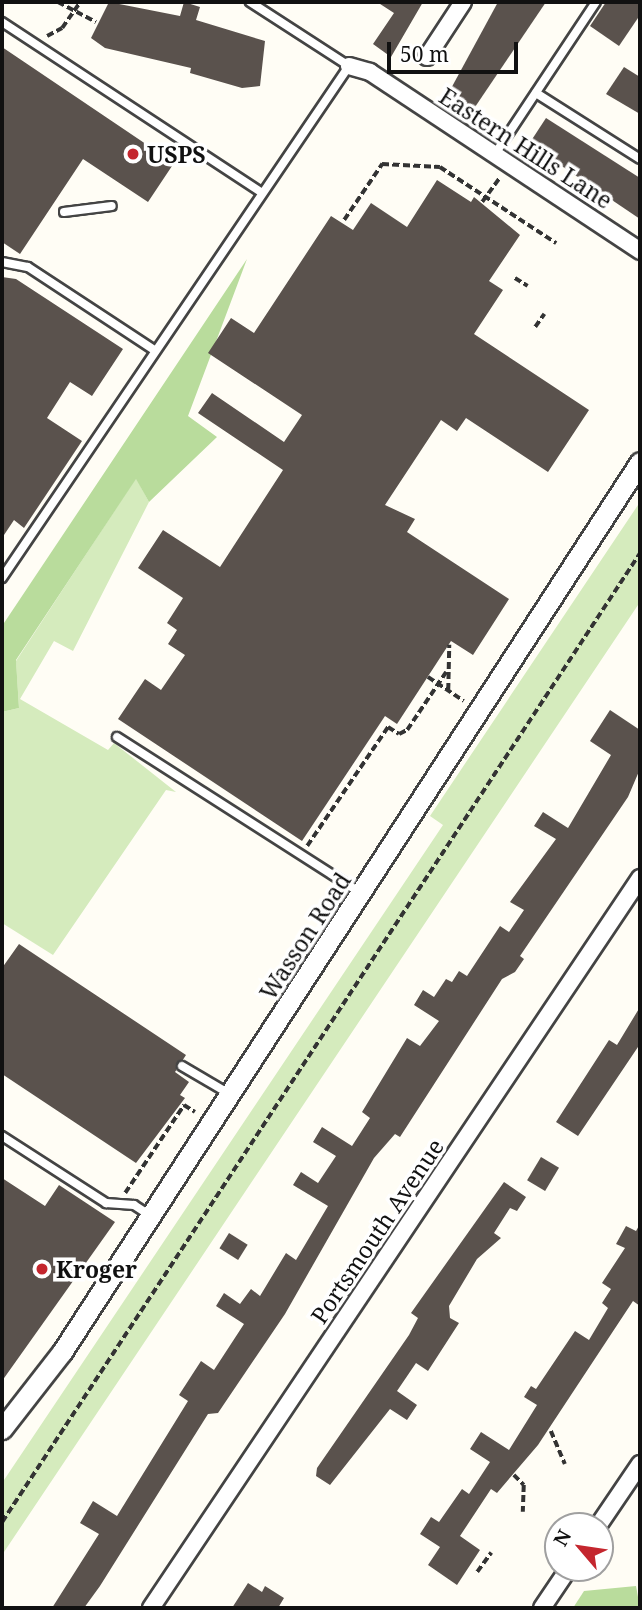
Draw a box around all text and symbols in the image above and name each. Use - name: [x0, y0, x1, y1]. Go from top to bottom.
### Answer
- scale bar: [390, 28, 521, 72]
- text: 50 m: [400, 40, 449, 68]
- street label: Eastern Hills Lane: [434, 82, 618, 214]
- place label: USPS: [147, 140, 205, 168]
- marker: USPS: [125, 146, 141, 162]
- street label: Wasson Road: [254, 867, 356, 1005]
- street label: Portsmouth Avenue: [305, 1133, 449, 1329]
- place label: Kroger: [56, 1255, 137, 1283]
- marker: Kroger: [34, 1261, 50, 1277]
- north arrow: [544, 1512, 614, 1582]
- text: N: [547, 1525, 577, 1551]

